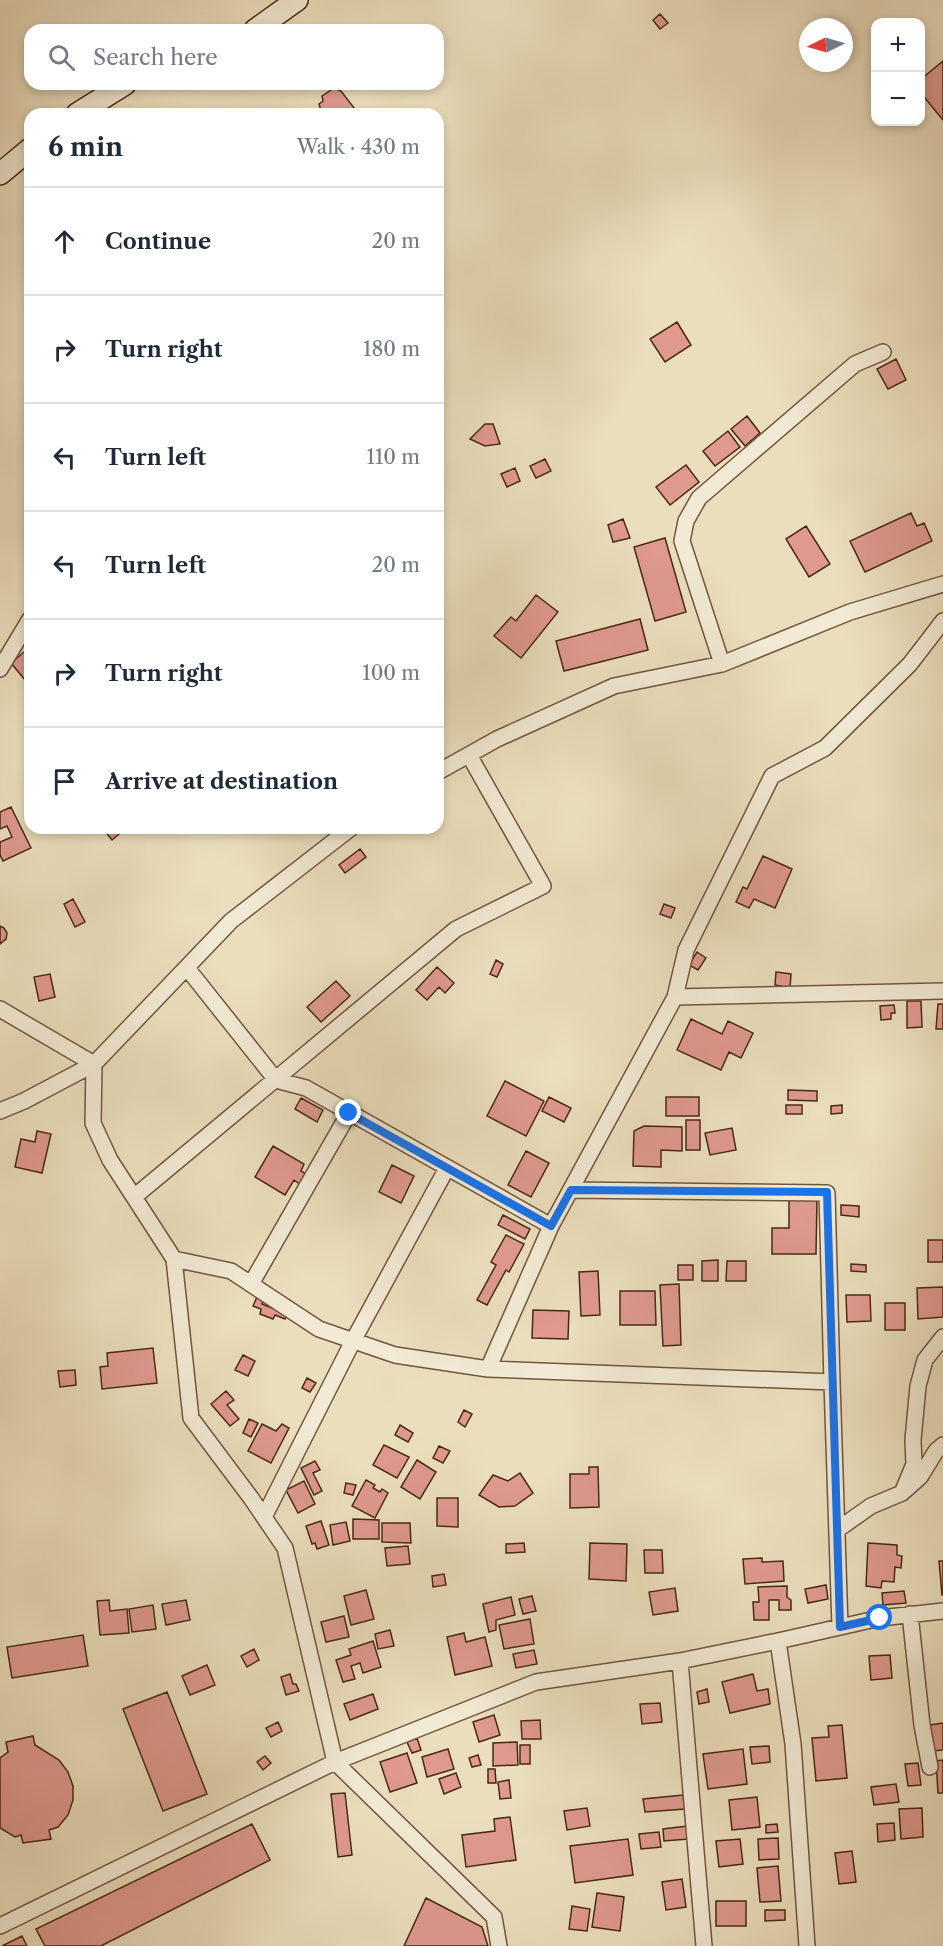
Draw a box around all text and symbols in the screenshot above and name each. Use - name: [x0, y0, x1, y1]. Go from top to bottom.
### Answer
- north arrow: [799, 18, 853, 72]
- map controls: [871, 18, 925, 126]
- button: +: [871, 18, 925, 72]
- search box: [24, 24, 444, 90]
- icon: search: [45, 41, 78, 74]
- text: Search here: [93, 44, 218, 71]
- button: −: [871, 72, 925, 126]
- text: 6 min: [48, 131, 123, 163]
- text: Walk · 430 m: [297, 135, 420, 159]
- icon: ahead: [48, 225, 81, 258]
- text: Continue: [105, 228, 211, 255]
- text: 20 m: [372, 229, 420, 253]
- icon: right: [48, 333, 81, 366]
- text: Turn right: [105, 336, 223, 363]
- text: 180 m: [363, 337, 420, 361]
- icon: left: [48, 441, 81, 474]
- text: Turn left: [105, 444, 206, 471]
- text: 110 m: [367, 445, 420, 469]
- icon: left: [48, 549, 81, 582]
- text: Turn left: [105, 552, 206, 579]
- text: 20 m: [372, 553, 420, 577]
- icon: right: [48, 657, 81, 690]
- text: Turn right: [105, 660, 223, 687]
- text: 100 m: [362, 661, 420, 685]
- icon: arrive: [48, 765, 81, 798]
- text: Arrive at destination: [105, 768, 338, 795]
- route end: [335, 1099, 361, 1125]
- route start: [866, 1604, 892, 1630]

